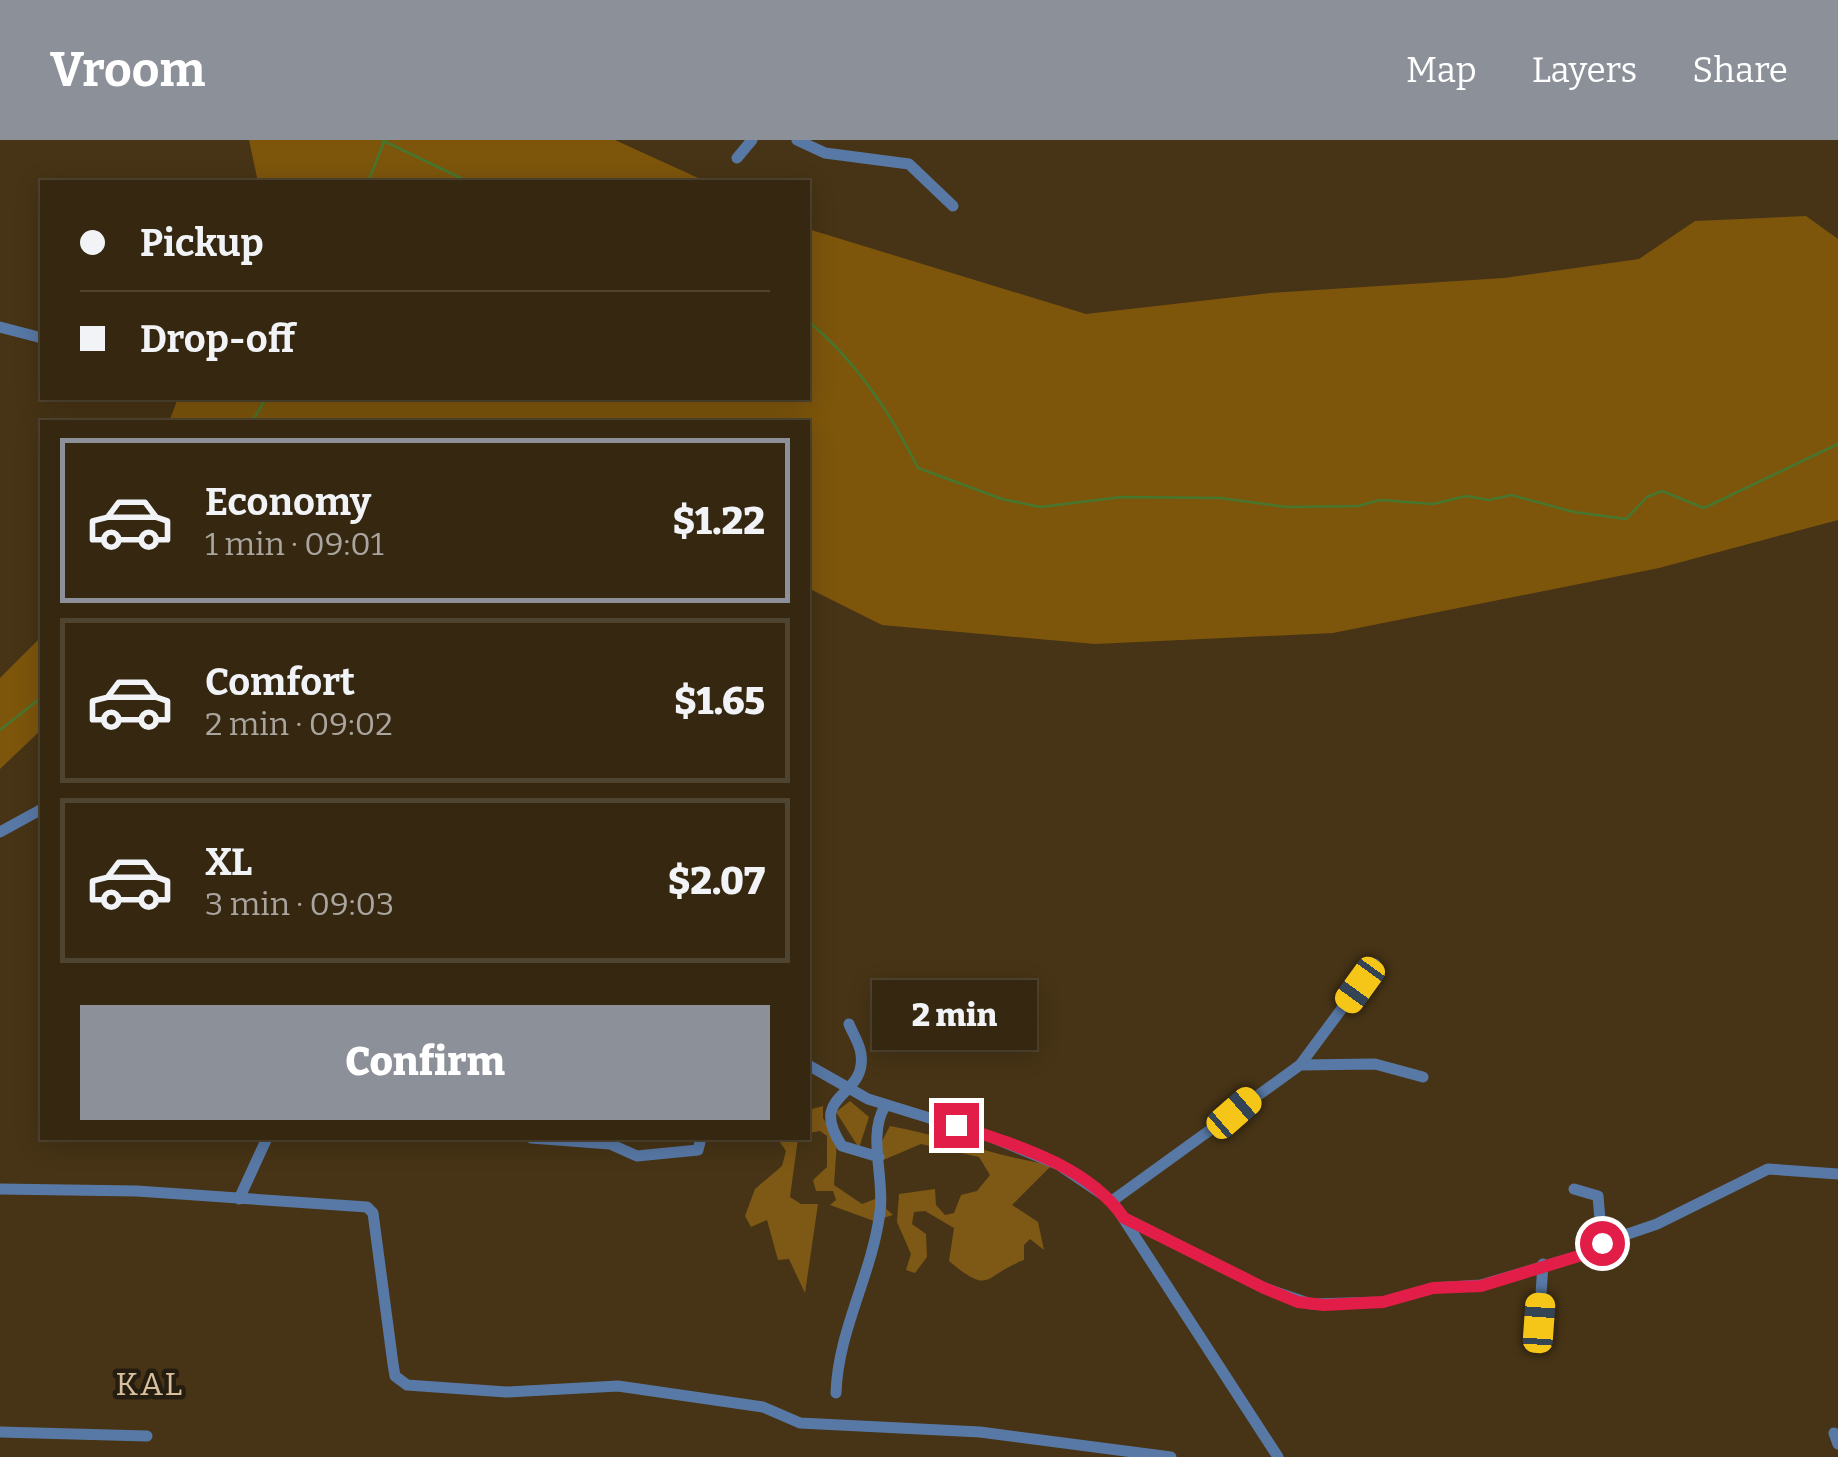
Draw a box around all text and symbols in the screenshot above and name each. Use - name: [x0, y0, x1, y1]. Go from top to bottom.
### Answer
- text: Vroom: [50, 41, 205, 99]
- text: Map: [1406, 49, 1477, 91]
- text: Layers: [1532, 49, 1637, 91]
- text: Share: [1692, 49, 1788, 91]
- text: Pickup: [140, 220, 264, 266]
- text: Drop-off: [140, 316, 295, 362]
- icon: car: [85, 476, 175, 566]
- text: Economy: [205, 479, 371, 525]
- text: $1.22: [672, 498, 765, 544]
- text: 1 min · 09:01: [205, 525, 384, 563]
- icon: car: [85, 656, 175, 746]
- text: Comfort: [205, 659, 355, 705]
- text: $1.65: [674, 678, 765, 724]
- text: 2 min · 09:02: [205, 705, 393, 743]
- icon: car: [85, 836, 175, 926]
- text: XL: [205, 839, 252, 885]
- text: $2.07: [668, 858, 765, 904]
- text: 3 min · 09:03: [205, 885, 394, 923]
- car: [1330, 952, 1390, 1018]
- callout: 2 min: [874, 980, 1038, 1050]
- text: 2 min: [912, 996, 997, 1034]
- button: Confirm: [80, 1005, 770, 1120]
- car: [1202, 1082, 1266, 1144]
- route end: [934, 1103, 979, 1148]
- route start: [1580, 1221, 1625, 1266]
- car: [1522, 1292, 1556, 1354]
- district label: KAL: [115, 1365, 185, 1403]

